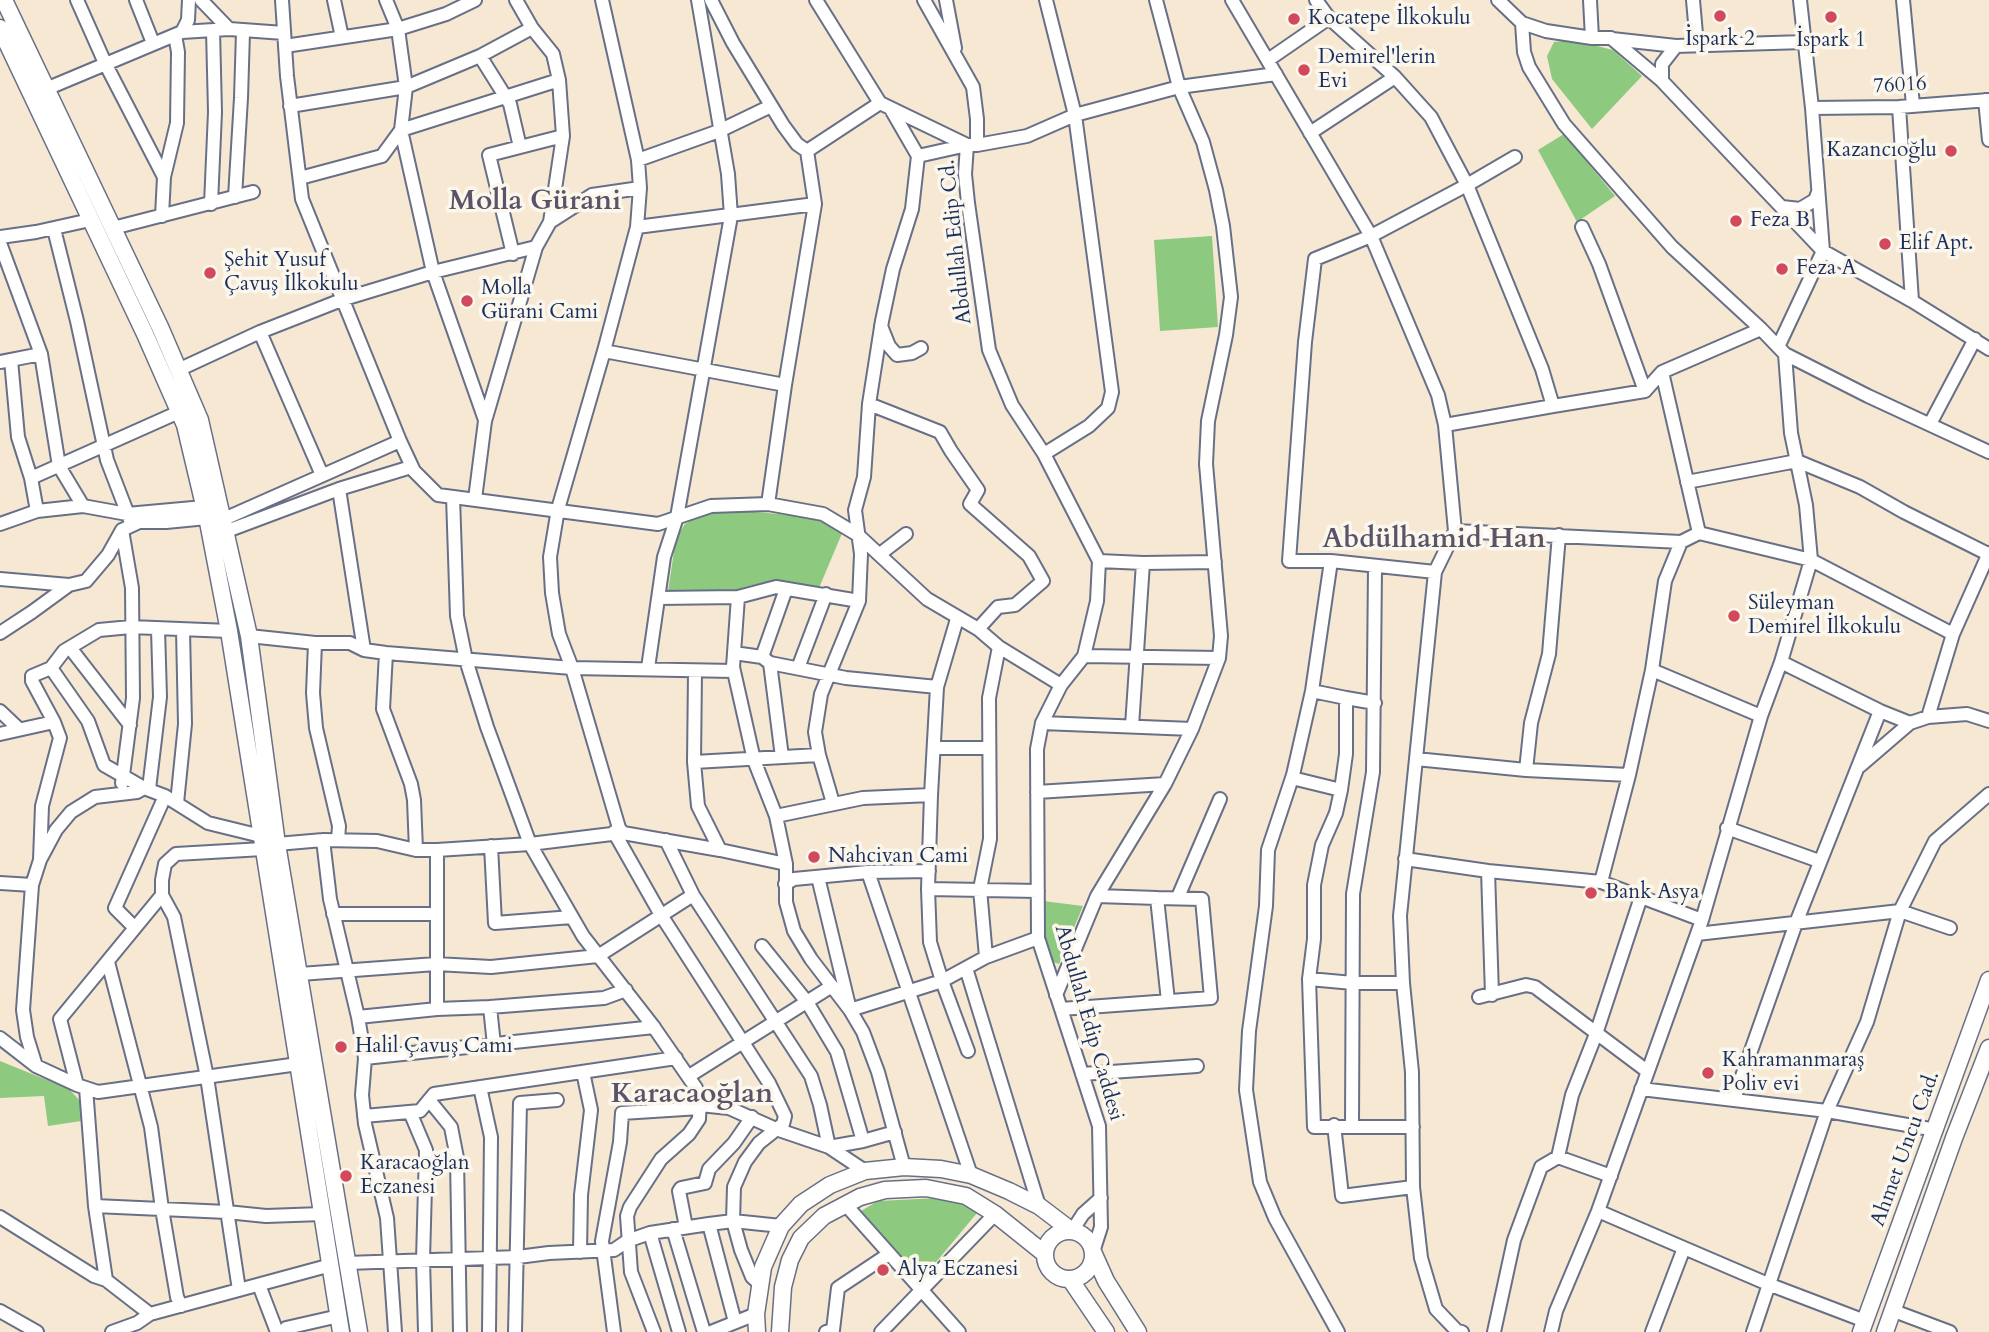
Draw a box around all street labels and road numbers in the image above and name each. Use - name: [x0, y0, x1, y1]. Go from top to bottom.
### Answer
- street label: 76016: [1872, 72, 1928, 100]
- street label: Abdullah Edip Cd.: [936, 159, 978, 325]
- street label: Abdullah Edip Caddesi: [1048, 922, 1128, 1124]
- street label: Ahmet Uncu Cad.: [1866, 1068, 1946, 1230]

